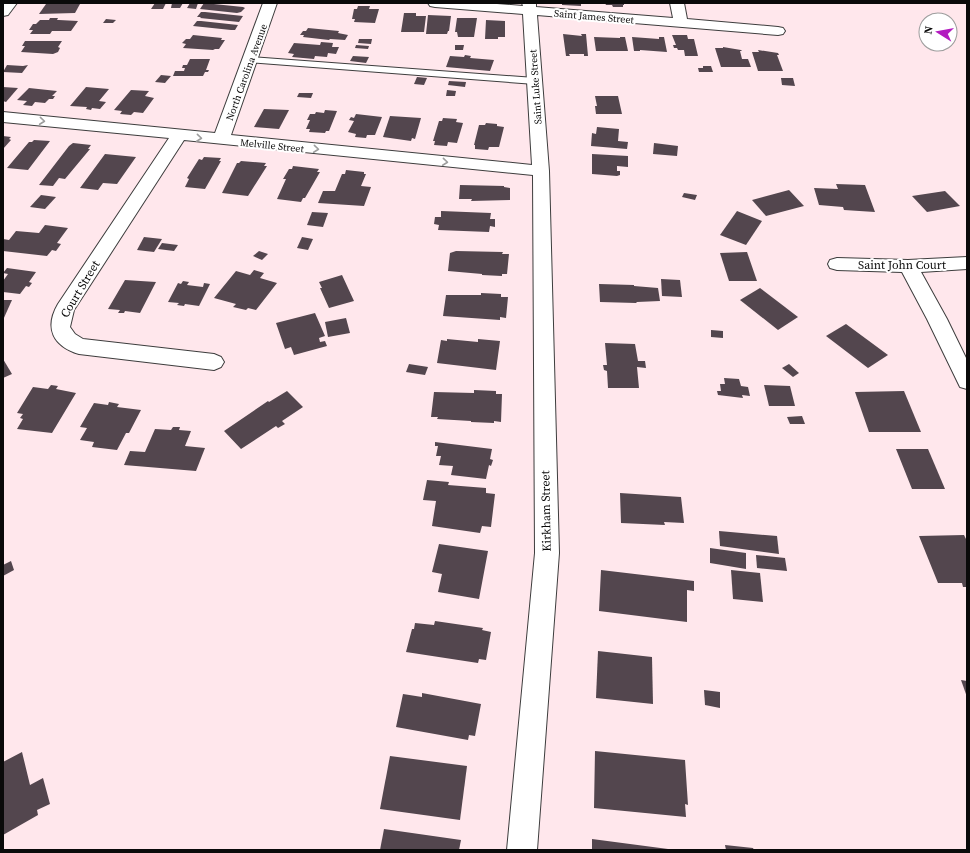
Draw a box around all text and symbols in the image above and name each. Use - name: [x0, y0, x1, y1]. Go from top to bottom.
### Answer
- street label: Saint James Street: [554, 7, 635, 27]
- north arrow: [918, 12, 958, 52]
- street label: North Carolina Avenue: [223, 22, 270, 122]
- text: N: [921, 25, 937, 36]
- street label: Saint Luke Street: [526, 48, 545, 125]
- one-way arrow: [39, 117, 45, 126]
- one-way arrow: [196, 133, 202, 142]
- street label: Melville Street: [239, 136, 305, 155]
- one-way arrow: [313, 144, 319, 153]
- one-way arrow: [442, 157, 448, 166]
- street label: Court Street: [57, 257, 103, 321]
- street label: Saint John Court: [858, 257, 946, 273]
- street label: Kirkham Street: [537, 470, 555, 552]

